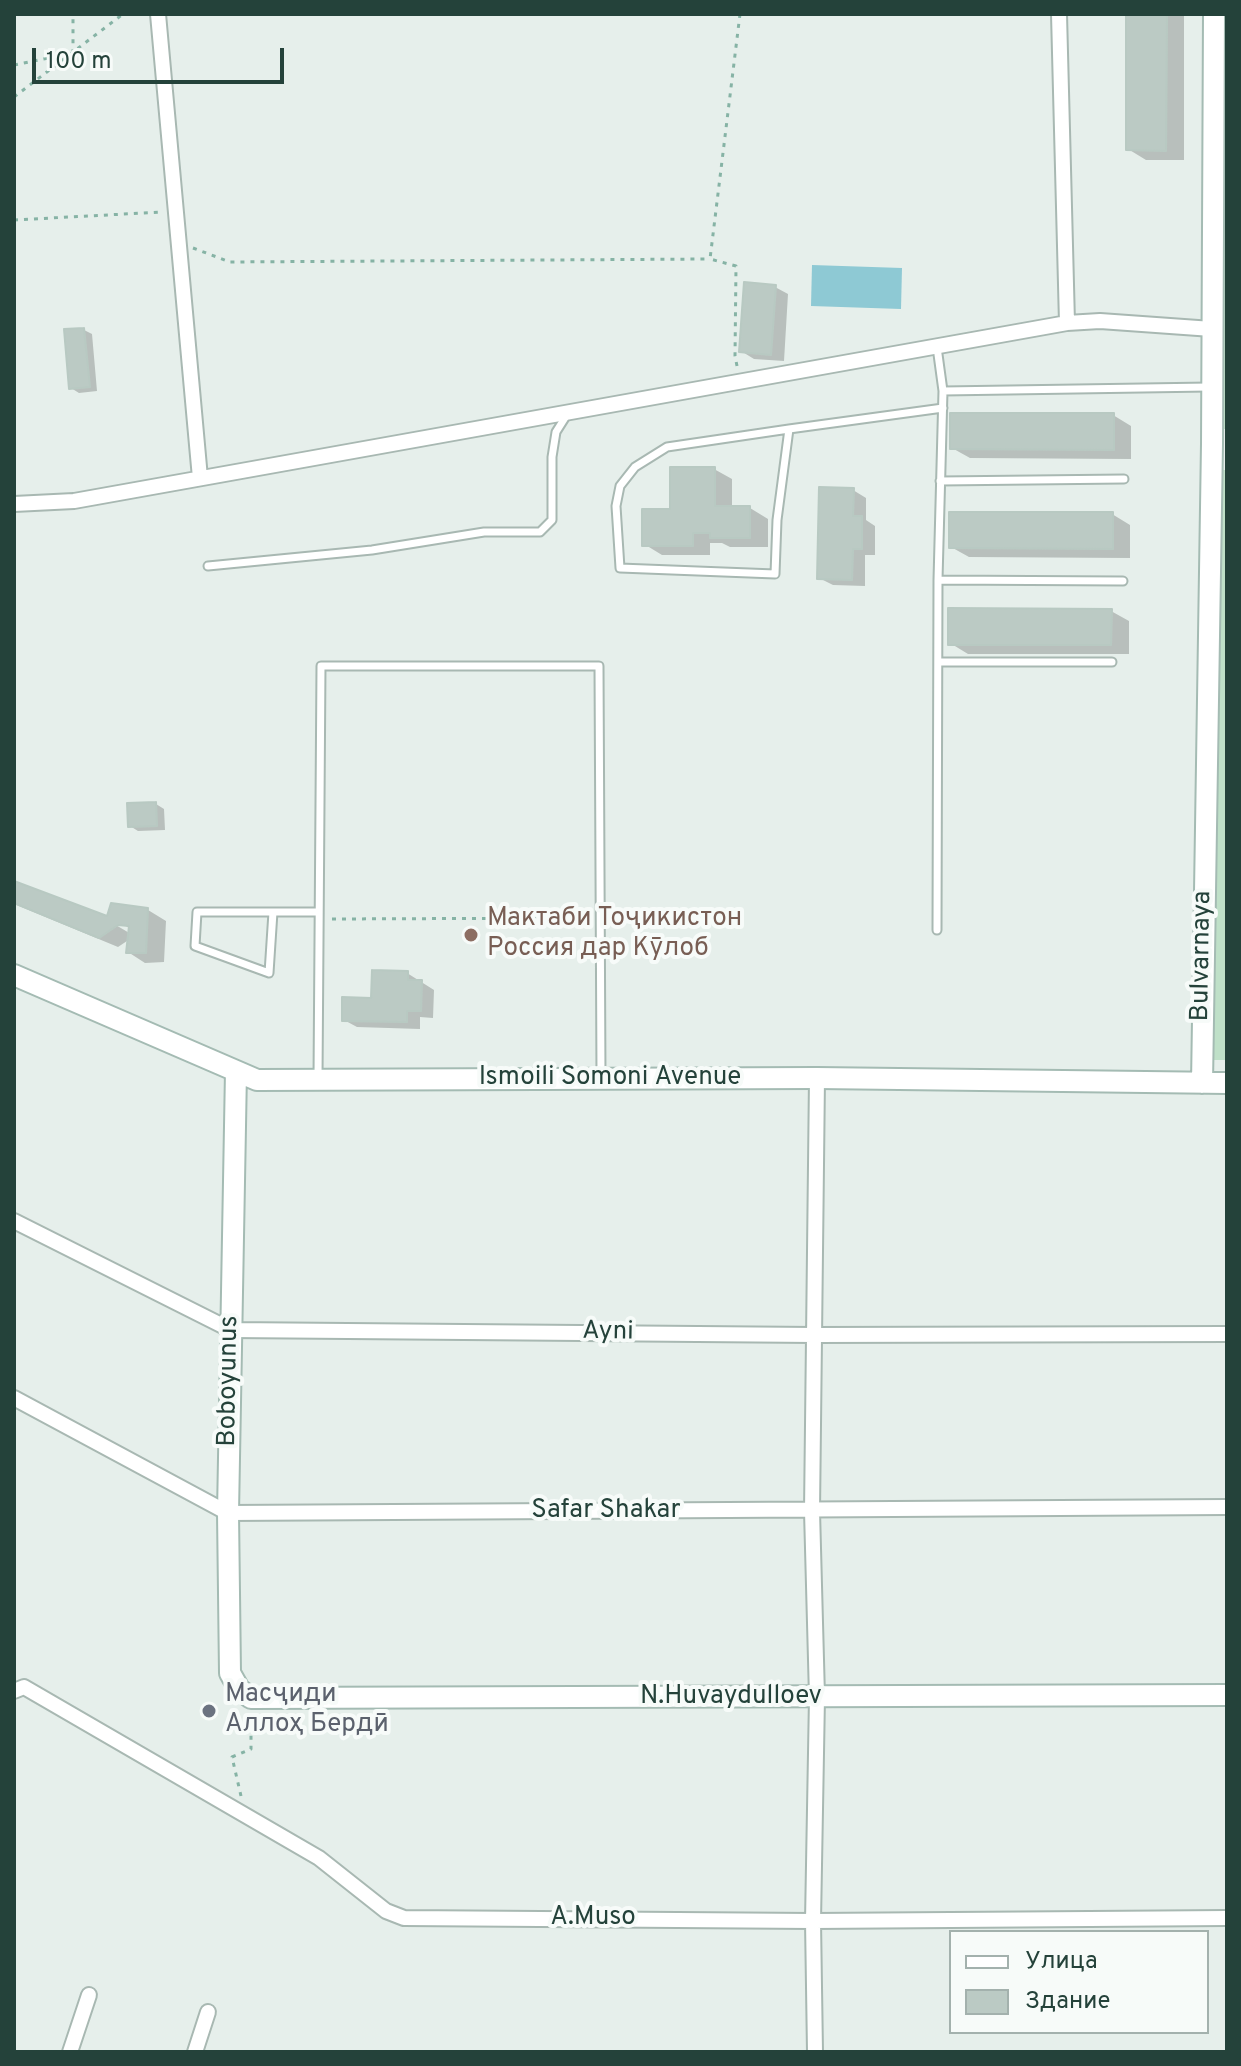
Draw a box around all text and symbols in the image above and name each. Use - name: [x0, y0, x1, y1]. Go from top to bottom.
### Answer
- scale bar: [36, 32, 288, 82]
- text: 100 m: [46, 47, 112, 77]
- street label: Bulvarnaya: [1186, 890, 1220, 1022]
- place label: Мактаби Тоҷикистон Россия дар Кӯлоб: [487, 904, 742, 966]
- marker: Мактаби Тоҷикистон Россия дар Кӯлоб: [462, 926, 480, 944]
- street label: Ismoili Somoni Avenue: [479, 1063, 741, 1095]
- street label: Boboyunus: [213, 1315, 247, 1447]
- street label: Ayni: [582, 1317, 634, 1349]
- street label: Safar Shakar: [531, 1496, 681, 1528]
- place label: Масҷиди Аллоҳ Бердӣ: [225, 1680, 389, 1742]
- street label: N.Huvaydulloev: [640, 1682, 822, 1714]
- marker: Масҷиди Аллоҳ Бердӣ: [200, 1702, 218, 1720]
- street label: A.Muso: [550, 1903, 636, 1935]
- legend: [949, 1930, 1209, 2034]
- text: Улица: [1025, 1947, 1098, 1977]
- text: Здание: [1025, 1987, 1111, 2017]

